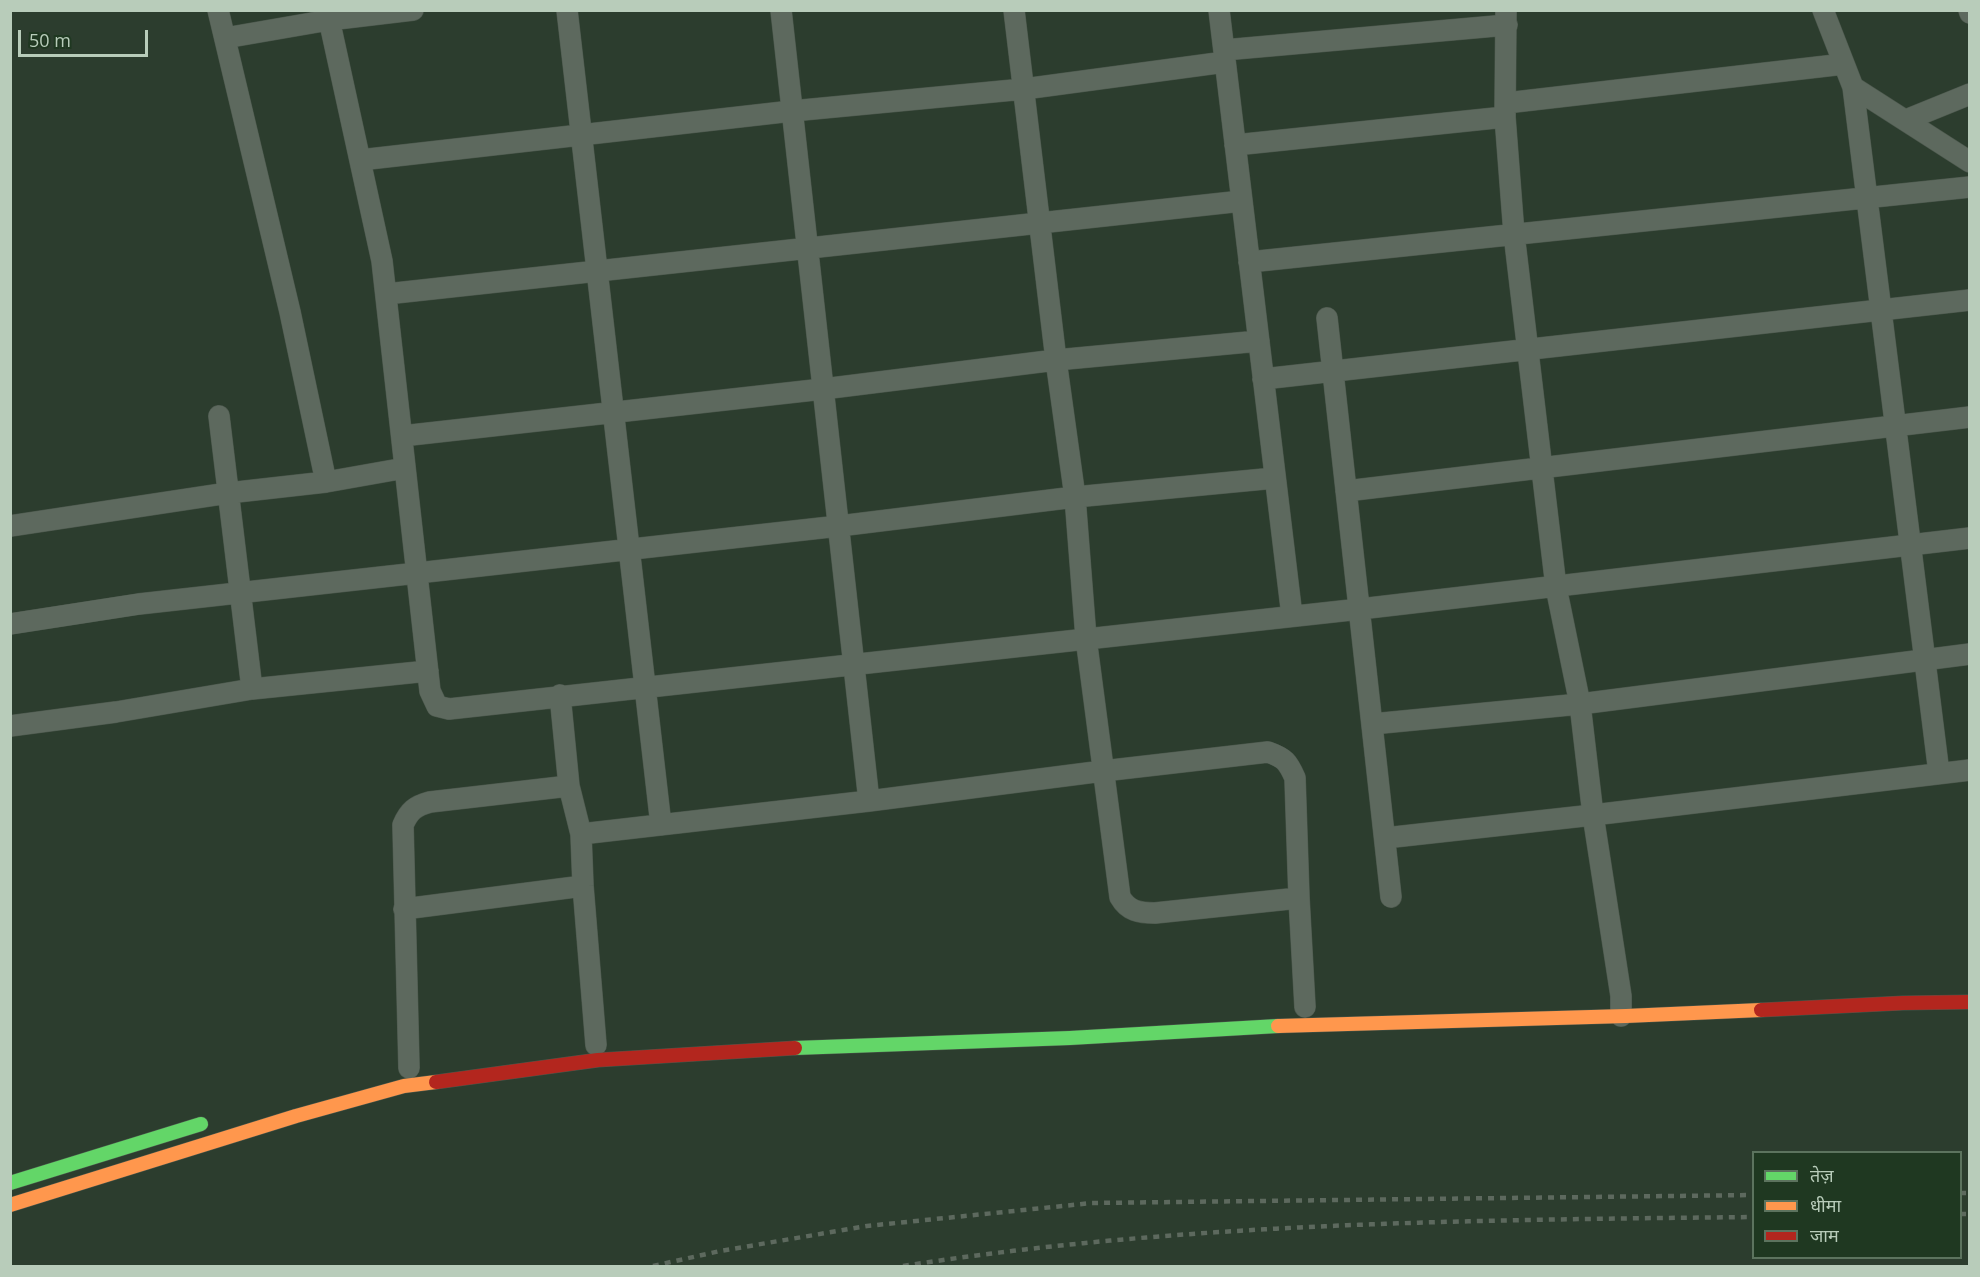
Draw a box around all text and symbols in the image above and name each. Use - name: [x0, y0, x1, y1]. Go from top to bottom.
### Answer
- scale bar: [21, 18, 152, 56]
- text: 50 m: [29, 28, 71, 52]
- legend: [1752, 1151, 1962, 1259]
- text: तेज़: [1810, 1163, 1834, 1187]
- text: धीमा: [1810, 1193, 1841, 1217]
- text: जाम: [1810, 1223, 1839, 1247]

